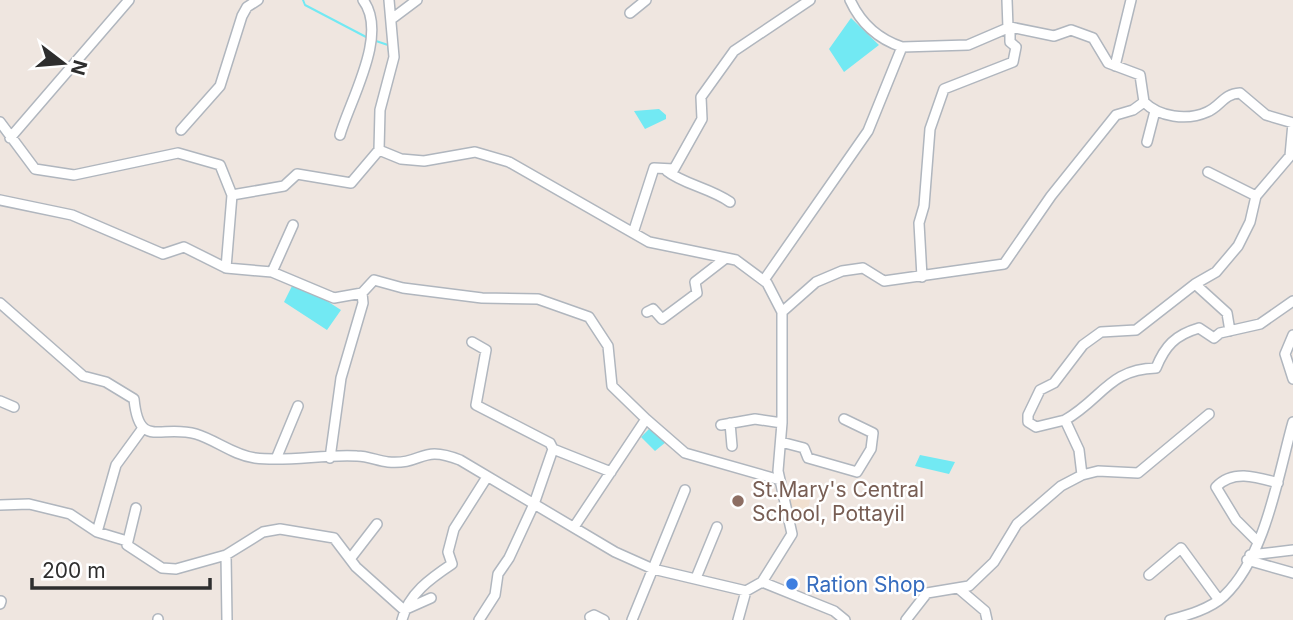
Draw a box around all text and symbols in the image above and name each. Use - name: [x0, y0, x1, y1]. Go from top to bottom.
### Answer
- north arrow: [28, 28, 98, 98]
- text: N: [66, 57, 92, 78]
- place label: St.Mary's Central School, Pottayil: [752, 477, 924, 526]
- marker: St.Mary's Central School, Pottayil: [730, 493, 746, 509]
- scale bar: [32, 546, 210, 590]
- text: 200 m: [42, 558, 106, 583]
- place label: Ration Shop: [806, 572, 925, 597]
- marker: Ration Shop: [784, 576, 800, 592]

